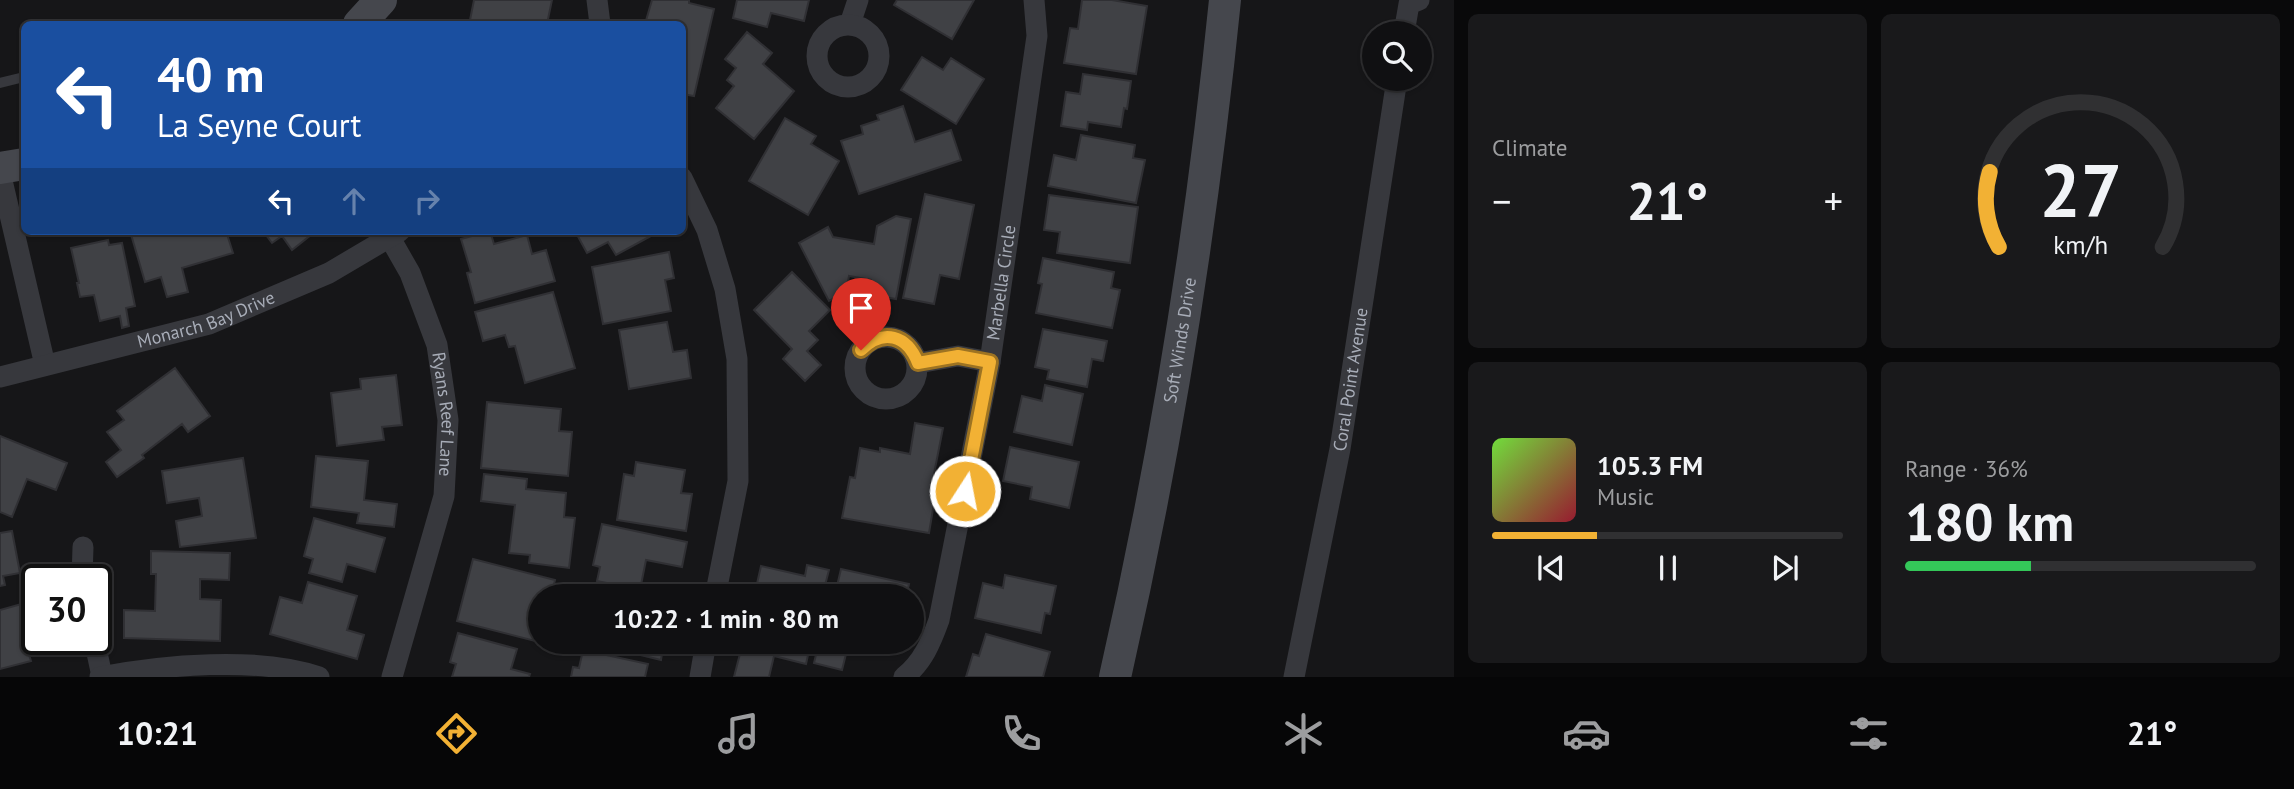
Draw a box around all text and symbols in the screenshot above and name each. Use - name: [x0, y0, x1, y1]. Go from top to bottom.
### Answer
- map controls: [1362, 21, 1432, 91]
- button: search: [1362, 21, 1432, 91]
- text: 40 m: [157, 42, 264, 106]
- icon: left: [42, 49, 133, 140]
- text: La Seyne Court: [157, 104, 361, 146]
- text: Climate: [1492, 133, 1567, 162]
- text: 27: [2039, 143, 2122, 237]
- text: 21°: [1627, 167, 1708, 234]
- text: −: [1492, 176, 1511, 225]
- text: +: [1824, 176, 1843, 225]
- icon: left: [262, 182, 300, 220]
- icon: ahead: [335, 182, 373, 220]
- icon: right: [408, 182, 446, 220]
- street label: Marbella Circle: [981, 223, 1021, 342]
- text: km/h: [2053, 229, 2108, 261]
- street label: Soft Winds Drive: [1158, 276, 1201, 405]
- pin: [831, 278, 891, 350]
- street label: Monarch Bay Drive: [135, 285, 278, 353]
- icon: arrive: [842, 289, 880, 327]
- street label: Coral Point Avenue: [1328, 306, 1373, 453]
- street label: Ryans Reef Lane: [427, 350, 460, 477]
- text: 105.3 FM: [1597, 449, 1703, 482]
- position arrow: [928, 454, 1002, 528]
- text: Range · 36%: [1905, 454, 2028, 483]
- text: Music: [1597, 482, 1654, 511]
- text: 180 km: [1905, 488, 2074, 555]
- icon: previous: [1532, 549, 1570, 587]
- icon: pause: [1649, 549, 1687, 587]
- icon: next: [1766, 549, 1804, 587]
- speed limit sign: 30: [21, 564, 112, 655]
- text: 10:22 · 1 min · 80 m: [613, 602, 839, 635]
- icon: directions: [432, 709, 481, 758]
- icon: music: [714, 709, 763, 758]
- icon: phone: [997, 709, 1046, 758]
- icon: climate: [1279, 709, 1328, 758]
- icon: car: [1562, 709, 1611, 758]
- icon: filters: [1844, 709, 1893, 758]
- text: 10:21: [117, 712, 198, 754]
- text: 21°: [2127, 712, 2177, 754]

